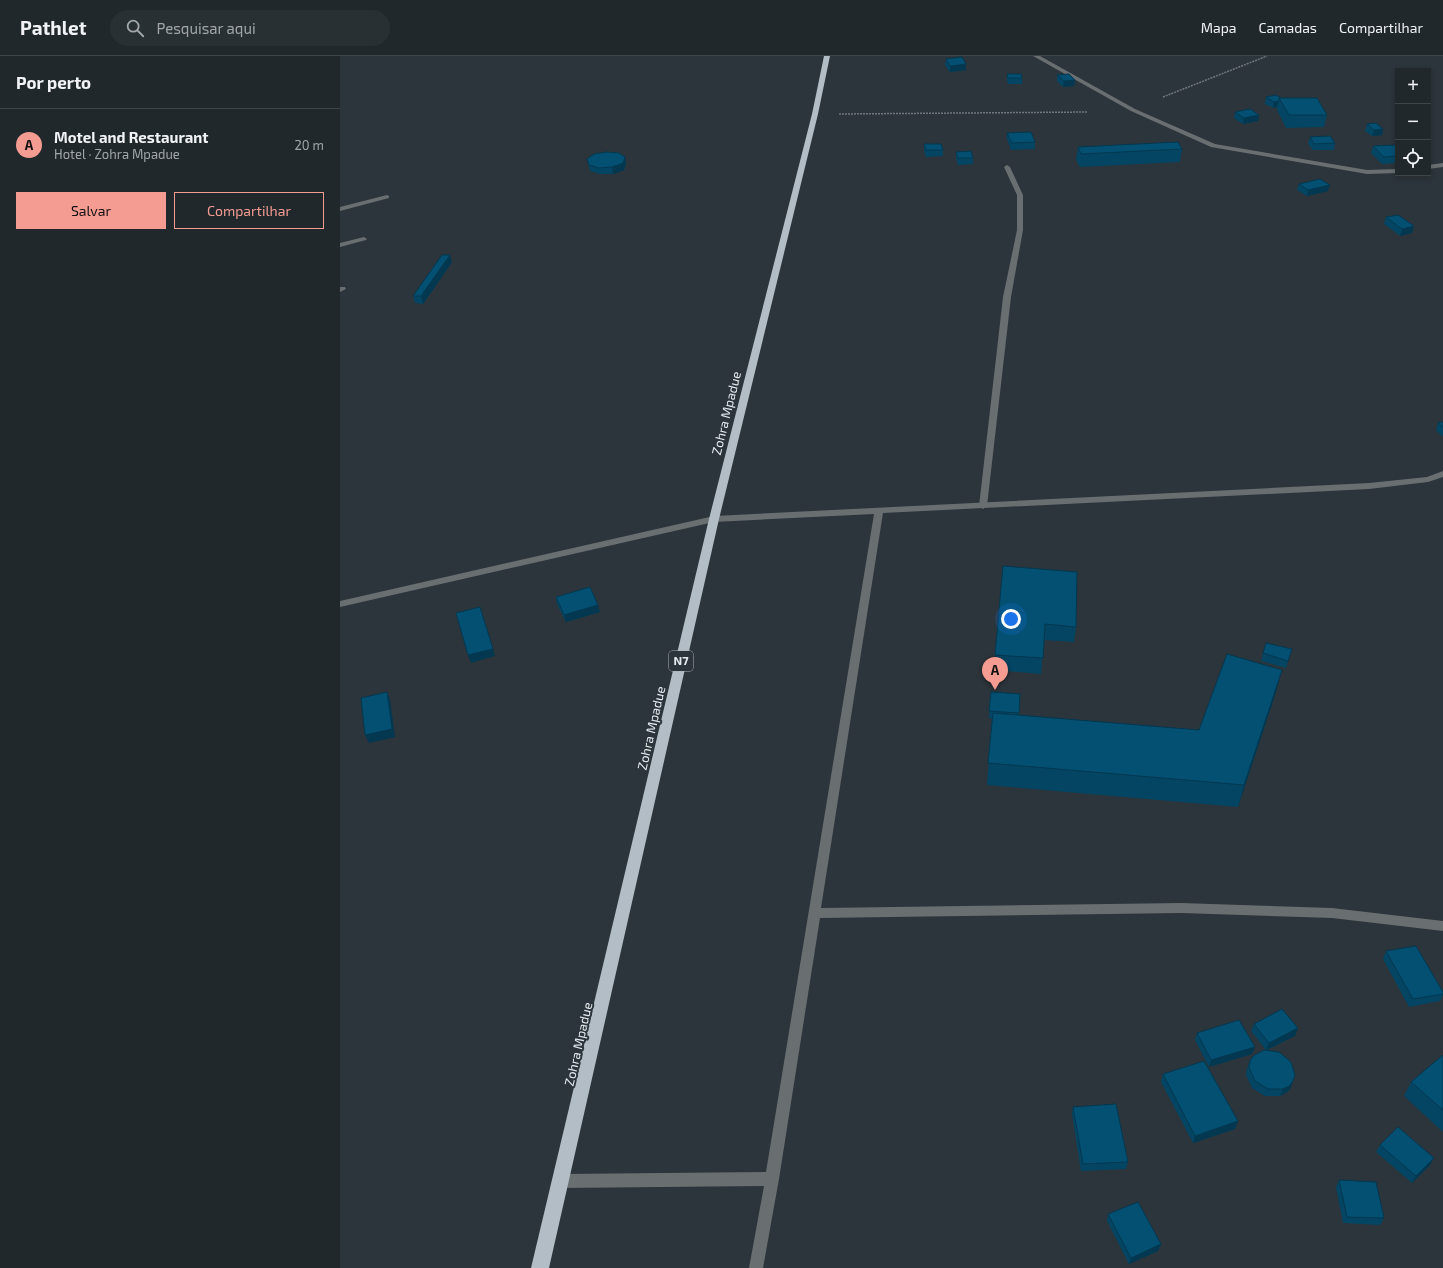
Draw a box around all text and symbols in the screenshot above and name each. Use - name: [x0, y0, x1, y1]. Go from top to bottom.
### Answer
- search box: [110, 10, 390, 46]
- text: Pathlet: [20, 16, 86, 39]
- icon: search: [124, 17, 146, 39]
- text: Pesquisar aqui: [156, 19, 256, 37]
- text: Mapa: [1201, 19, 1237, 36]
- text: Camadas: [1259, 19, 1317, 36]
- text: Compartilhar: [1339, 19, 1423, 36]
- map controls: [1395, 68, 1431, 176]
- button: +: [1395, 68, 1431, 104]
- text: Por perto: [16, 72, 91, 92]
- button: −: [1395, 104, 1431, 140]
- text: Motel and Restaurant: [54, 128, 208, 146]
- text: A: [25, 137, 33, 153]
- text: 20 m: [295, 137, 324, 153]
- button: locate: [1395, 140, 1431, 176]
- text: Hotel · Zohra Mpadue: [54, 146, 180, 162]
- button: Salvar: [16, 192, 166, 229]
- button: Compartilhar: [174, 192, 324, 229]
- street label: Zohra Mpadue: [708, 370, 744, 456]
- your location: [1001, 609, 1021, 629]
- road number: N7: [669, 651, 693, 671]
- pin: A: [982, 657, 1008, 690]
- street label: Zohra Mpadue: [634, 685, 668, 771]
- street label: Zohra Mpadue: [561, 1001, 595, 1087]

